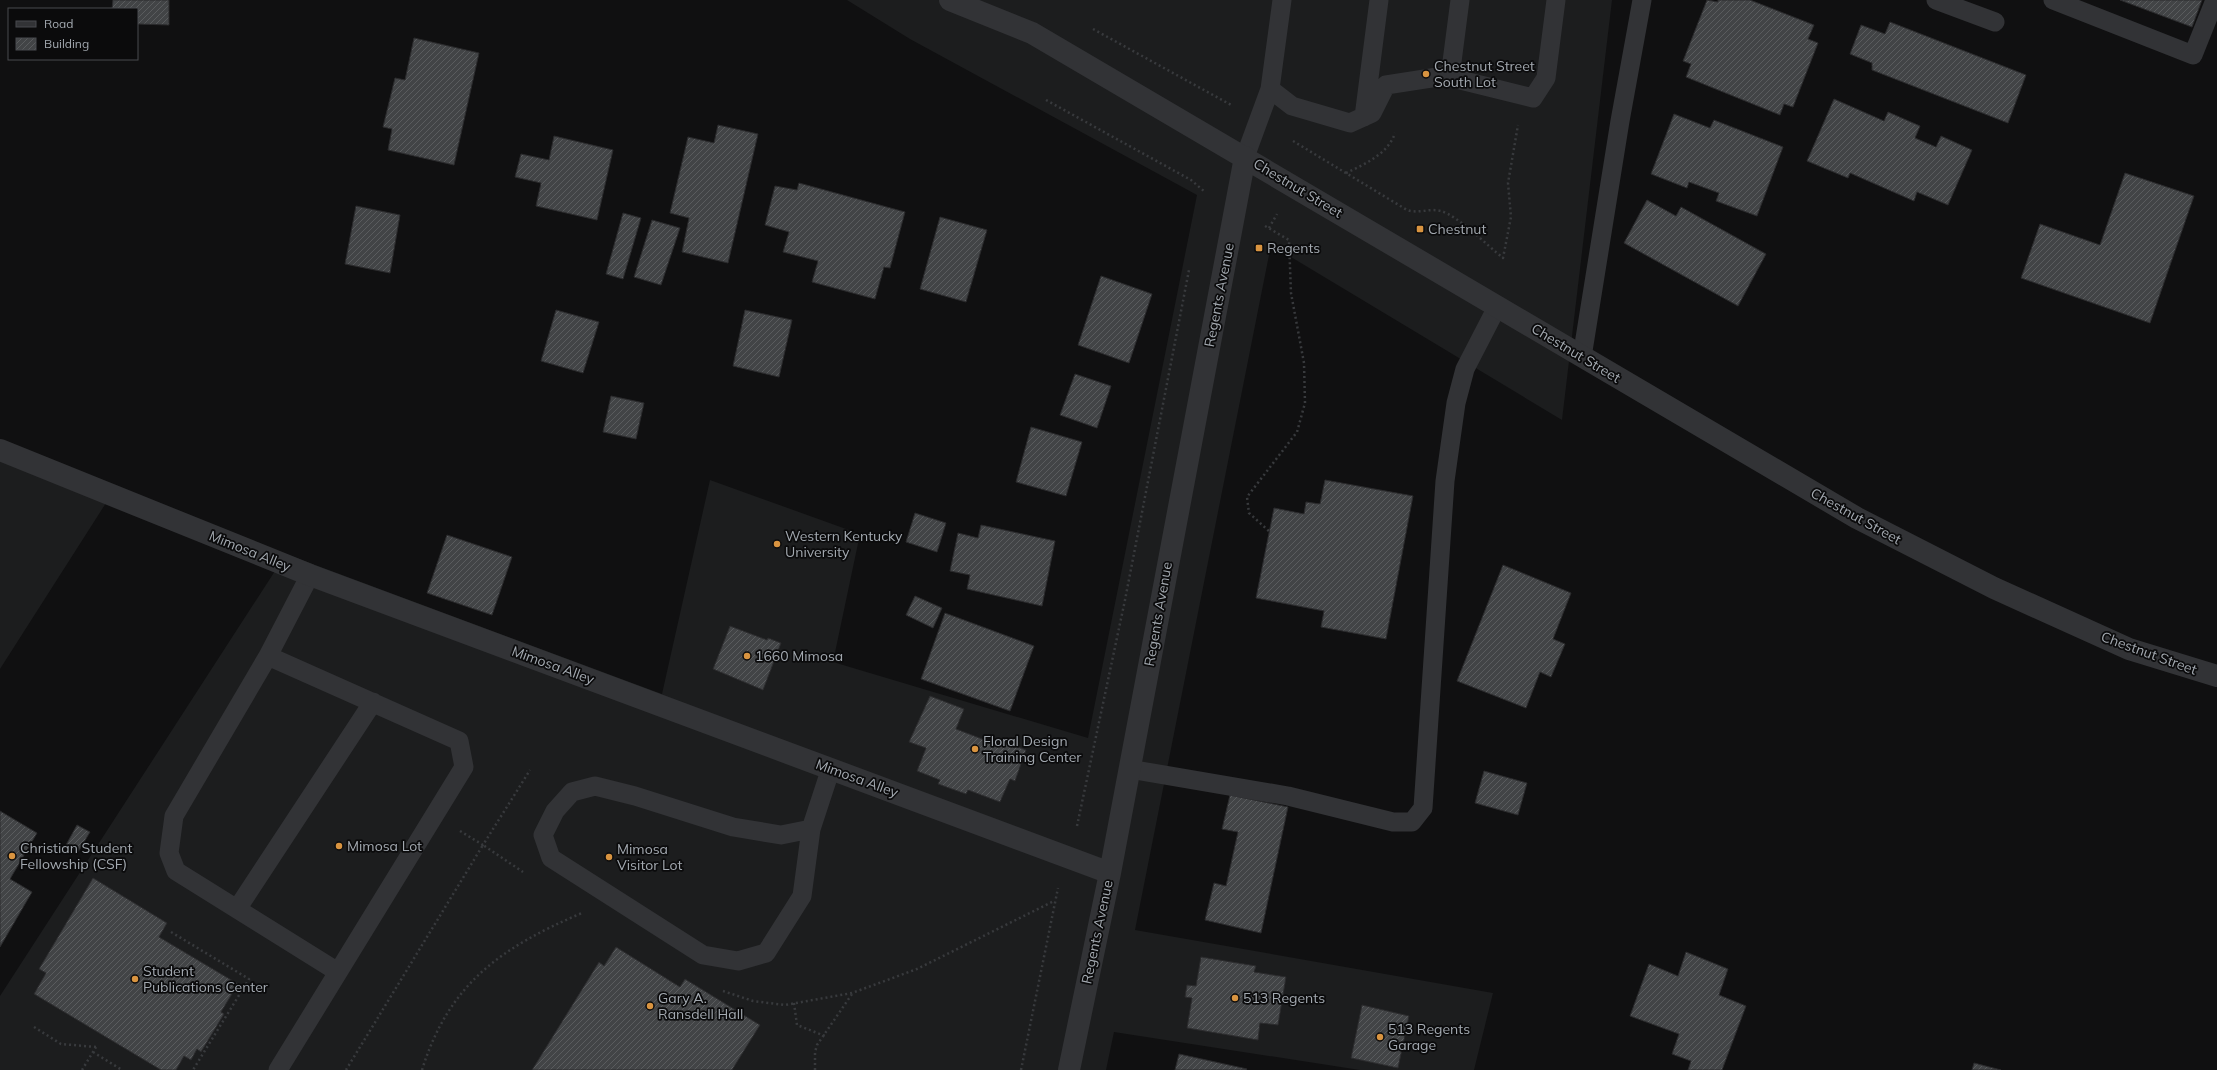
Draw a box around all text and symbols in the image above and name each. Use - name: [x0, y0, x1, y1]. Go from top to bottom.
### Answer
- legend: [8, 8, 138, 60]
- text: Road: [44, 16, 73, 31]
- text: Building: [44, 36, 89, 51]
- place label: Chestnut Street South Lot: [1434, 57, 1535, 91]
- marker: Chestnut Street South Lot: [1421, 69, 1431, 79]
- street label: Chestnut Street: [1250, 154, 1346, 222]
- place label: Chestnut: [1428, 220, 1486, 238]
- marker: Chestnut: [1415, 224, 1425, 234]
- place label: Regents: [1267, 239, 1320, 257]
- street label: Regents Avenue: [1200, 241, 1238, 349]
- marker: Regents: [1254, 243, 1264, 253]
- street label: Chestnut Street: [1528, 319, 1624, 387]
- street label: Chestnut Street: [1808, 484, 1904, 548]
- street label: Mimosa Alley: [207, 526, 294, 576]
- place label: Western Kentucky University: [785, 527, 903, 561]
- marker: Western Kentucky University: [772, 539, 782, 549]
- street label: Regents Avenue: [1140, 560, 1176, 668]
- street label: Chestnut Street: [2099, 627, 2199, 679]
- street label: Mimosa Alley: [509, 642, 597, 688]
- place label: 1660 Mimosa: [755, 647, 843, 665]
- marker: 1660 Mimosa: [742, 651, 752, 661]
- place label: Floral Design Training Center: [983, 732, 1082, 766]
- marker: Floral Design Training Center: [970, 744, 980, 754]
- street label: Mimosa Alley: [813, 755, 901, 801]
- place label: Mimosa Lot: [347, 837, 422, 855]
- place label: Christian Student Fellowship (CSF): [20, 839, 132, 873]
- place label: Mimosa Visitor Lot: [617, 840, 682, 874]
- marker: Mimosa Lot: [334, 841, 344, 851]
- marker: Christian Student Fellowship (CSF): [7, 851, 17, 861]
- marker: Mimosa Visitor Lot: [604, 852, 614, 862]
- street label: Regents Avenue: [1077, 878, 1117, 986]
- place label: Student Publications Center: [143, 962, 269, 996]
- marker: Student Publications Center: [130, 974, 140, 984]
- place label: Gary A. Ransdell Hall: [658, 989, 743, 1023]
- place label: 513 Regents: [1243, 989, 1325, 1007]
- marker: 513 Regents: [1230, 993, 1240, 1003]
- marker: Gary A. Ransdell Hall: [645, 1001, 655, 1011]
- place label: 513 Regents Garage: [1388, 1020, 1470, 1054]
- marker: 513 Regents Garage: [1375, 1032, 1385, 1042]

